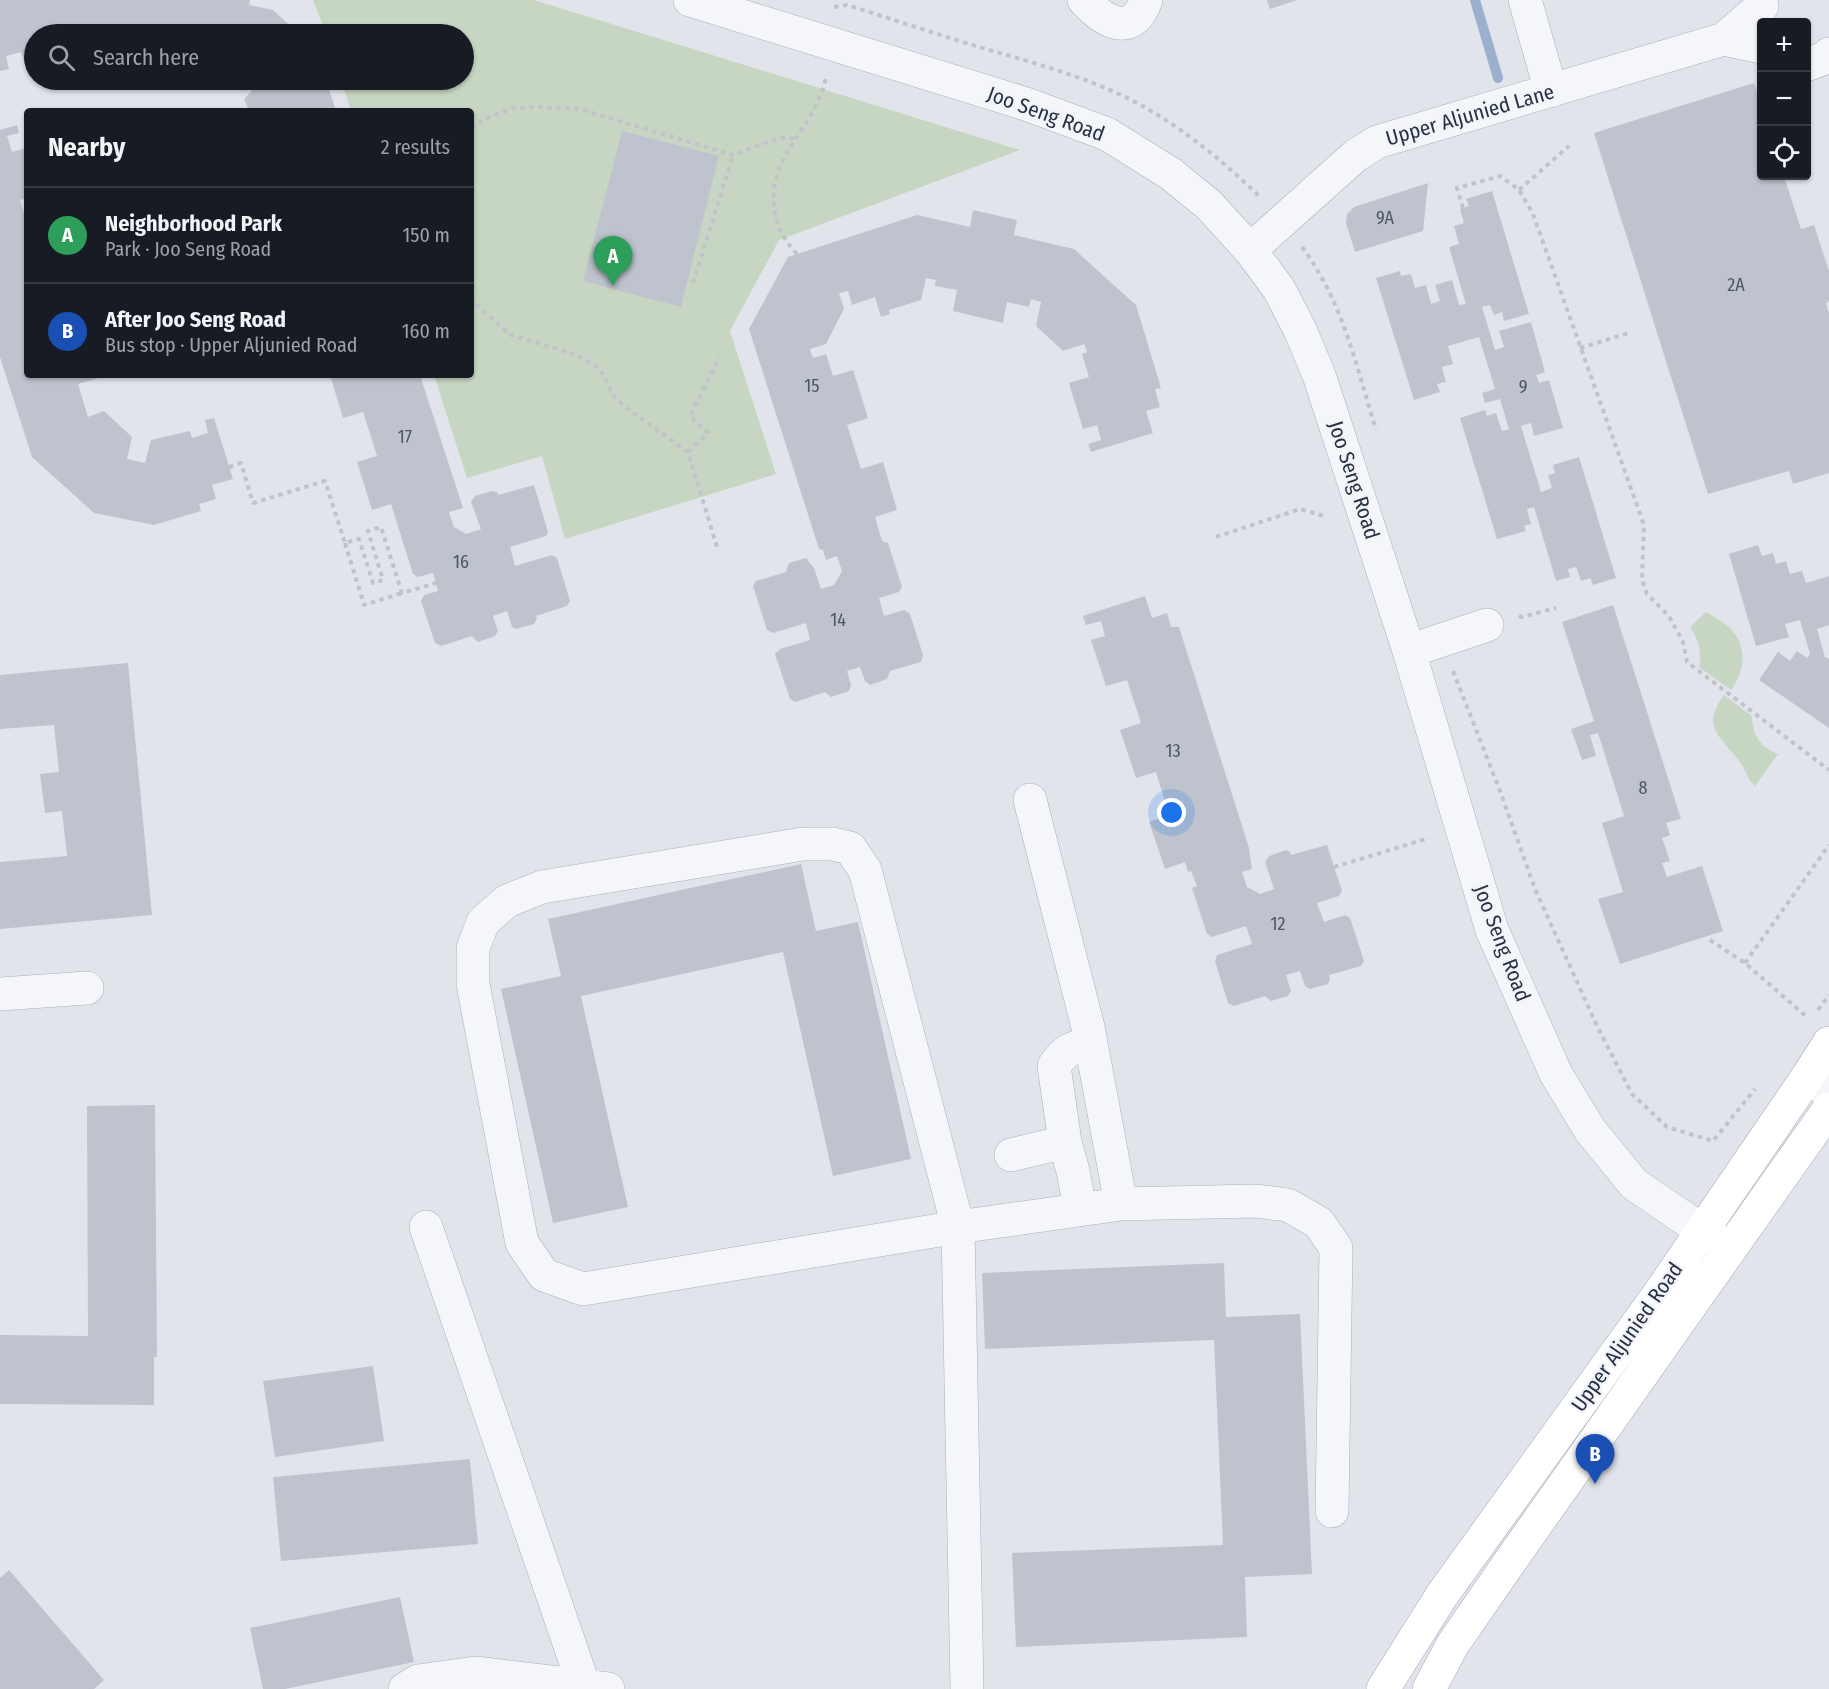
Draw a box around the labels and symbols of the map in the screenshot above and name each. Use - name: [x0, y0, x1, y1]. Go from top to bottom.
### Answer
- street label: Upper Aljunied Lane: [1383, 79, 1557, 151]
- street label: Joo Seng Road: [984, 81, 1108, 147]
- house number: 9A: [1376, 207, 1395, 229]
- pin: A: [594, 236, 632, 286]
- house number: 2A: [1727, 274, 1745, 296]
- house number: 15: [804, 375, 820, 397]
- house number: 9: [1519, 376, 1527, 398]
- street label: Joo Seng Road: [1323, 418, 1385, 542]
- house number: 17: [398, 426, 412, 448]
- house number: 16: [453, 551, 469, 573]
- house number: 14: [830, 609, 846, 631]
- house number: 13: [1165, 740, 1181, 762]
- house number: 8: [1639, 777, 1648, 799]
- your location: [1157, 798, 1186, 827]
- street label: Joo Seng Road: [1468, 881, 1536, 1005]
- house number: 12: [1271, 913, 1286, 935]
- street label: Upper Aljunied Road: [1566, 1257, 1688, 1417]
- pin: B: [1576, 1434, 1614, 1484]

